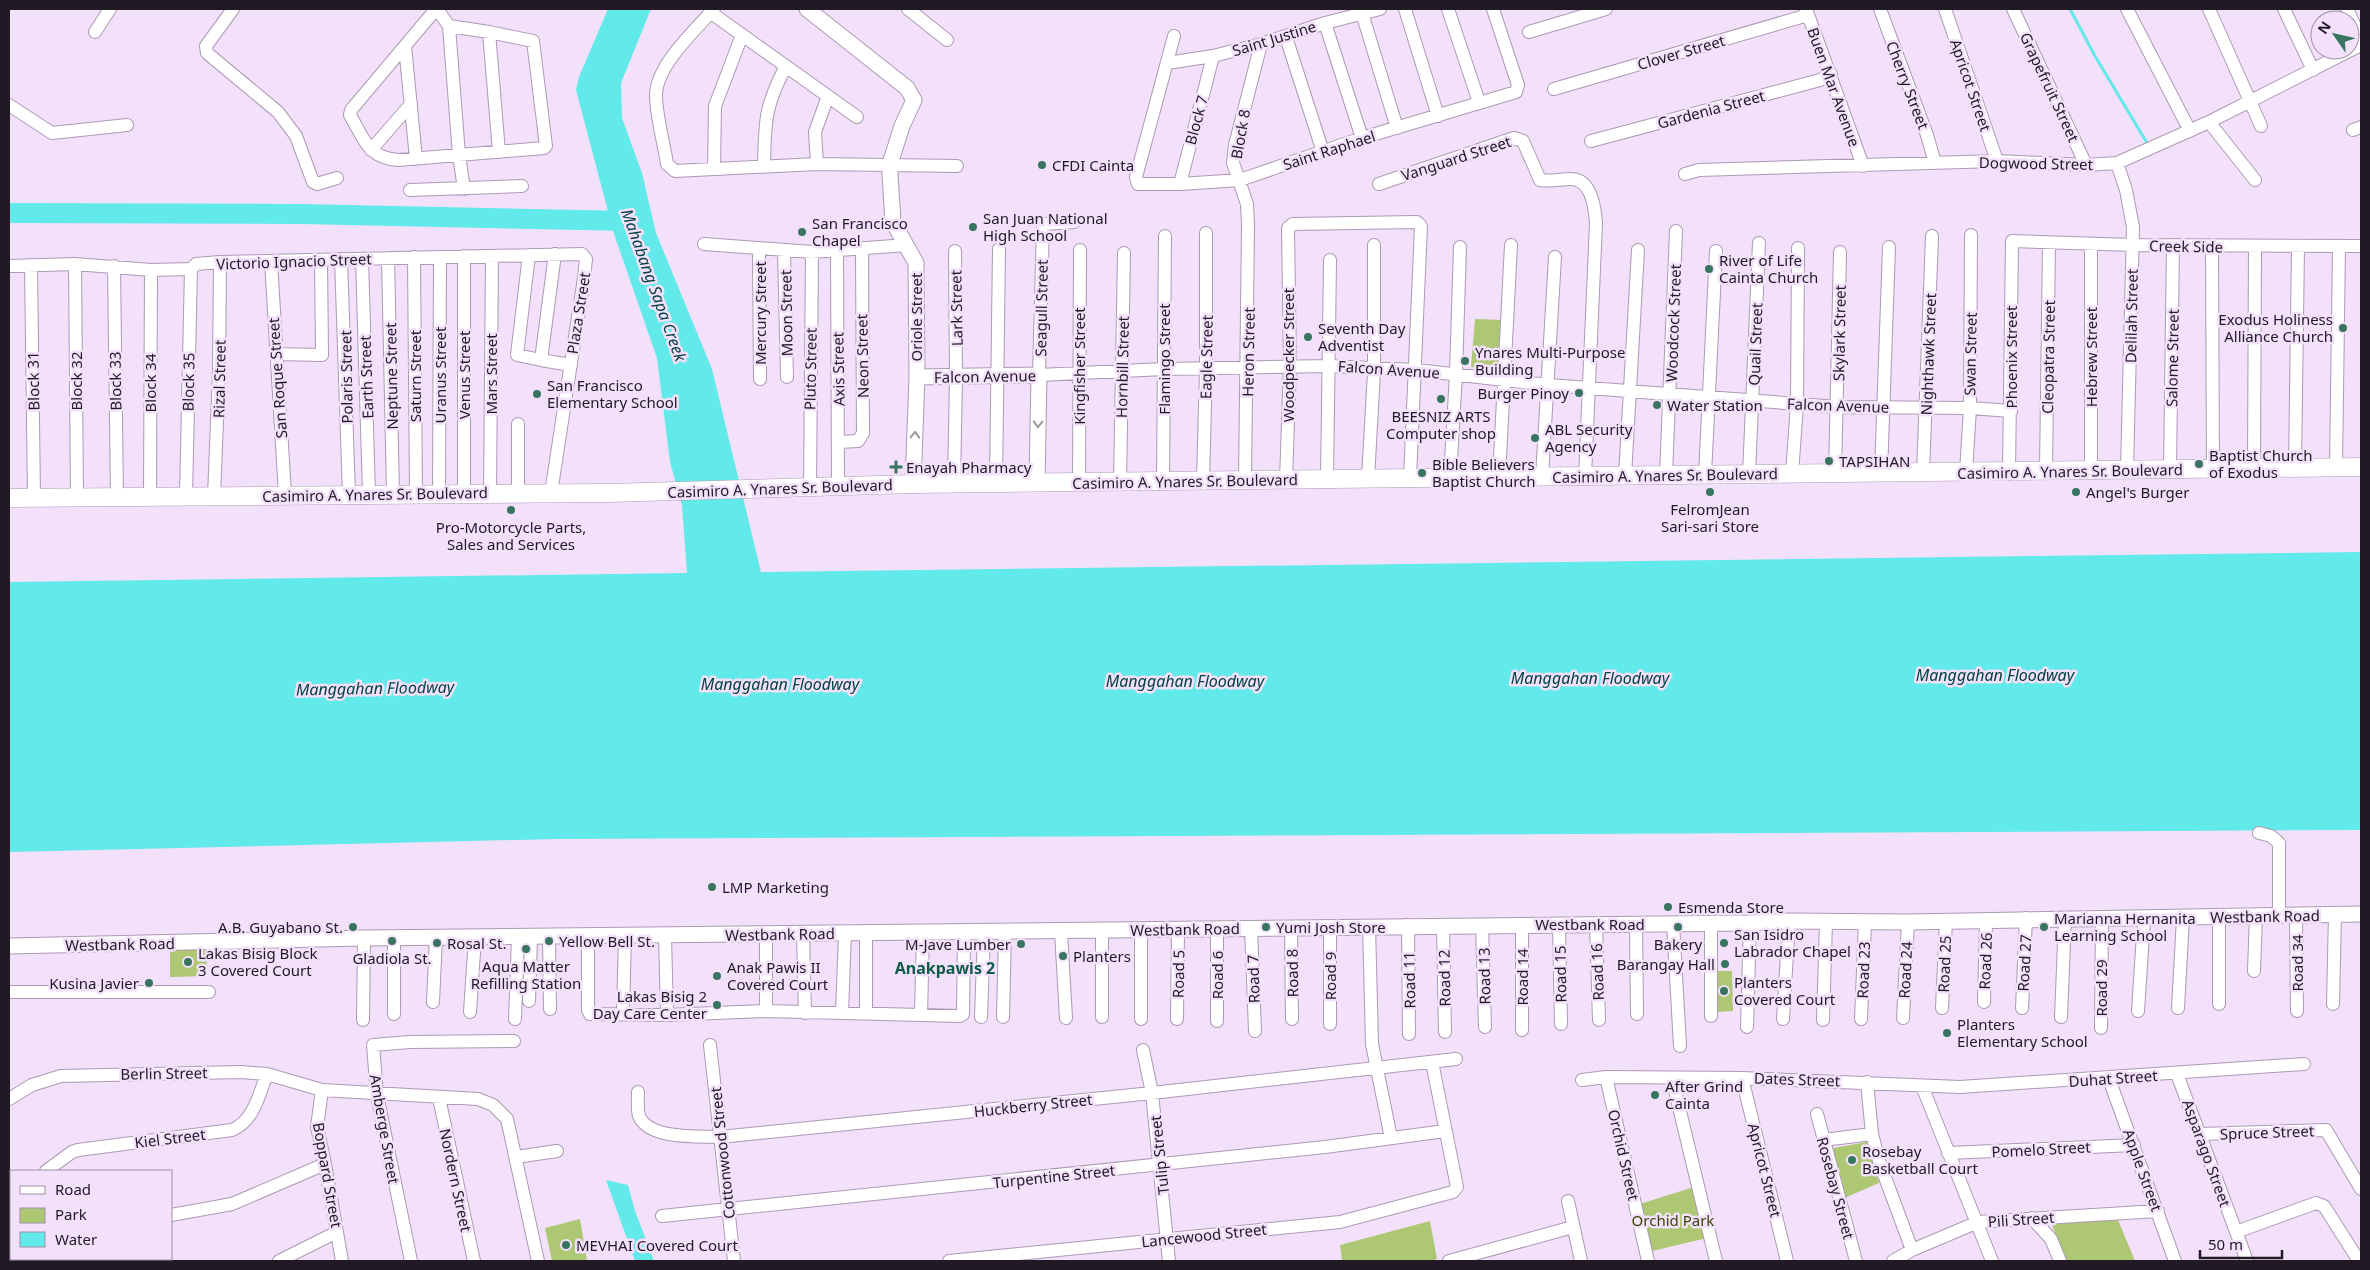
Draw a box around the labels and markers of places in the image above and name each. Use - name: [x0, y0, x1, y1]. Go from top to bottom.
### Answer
- place label: CFDI Cainta: [1052, 155, 1134, 175]
- marker: CFDI Cainta: [1036, 159, 1048, 171]
- place label: San Juan National High School: [983, 208, 1108, 245]
- place label: San Francisco Chapel: [812, 213, 908, 250]
- marker: San Juan National High School: [967, 221, 979, 233]
- marker: San Francisco Chapel: [796, 226, 808, 238]
- place label: River of Life Cainta Church: [1719, 250, 1818, 287]
- marker: River of Life Cainta Church: [1703, 263, 1715, 275]
- place label: Exodus Holiness Alliance Church: [2218, 309, 2333, 346]
- place label: Seventh Day Adventist: [1318, 318, 1406, 355]
- marker: Exodus Holiness Alliance Church: [2337, 322, 2349, 334]
- marker: Seventh Day Adventist: [1302, 331, 1314, 343]
- place label: Ynares Multi-Purpose Building: [1475, 342, 1626, 379]
- marker: Ynares Multi-Purpose Building: [1459, 355, 1471, 367]
- place label: San Francisco Elementary School: [547, 375, 678, 412]
- place label: Burger Pinoy: [1478, 383, 1569, 403]
- marker: Burger Pinoy: [1573, 387, 1585, 399]
- marker: San Francisco Elementary School: [531, 388, 543, 400]
- marker: BEESNIZ ARTS Computer shop: [1435, 393, 1447, 405]
- place label: Water Station: [1667, 395, 1763, 415]
- marker: Water Station: [1651, 399, 1663, 411]
- place label: BEESNIZ ARTS Computer shop: [1386, 406, 1496, 443]
- place label: ABL Security Agency: [1545, 419, 1633, 456]
- marker: ABL Security Agency: [1529, 432, 1541, 444]
- place label: Baptist Church of Exodus: [2209, 445, 2313, 482]
- place label: TAPSIHAN: [1839, 451, 1910, 471]
- place label: Bible Believers Baptist Church: [1432, 454, 1536, 491]
- marker: TAPSIHAN: [1823, 455, 1835, 467]
- place label: Enayah Pharmacy: [906, 457, 1032, 477]
- marker: Baptist Church of Exodus: [2193, 458, 2205, 470]
- marker: Enayah Pharmacy: [890, 461, 902, 473]
- marker: Bible Believers Baptist Church: [1416, 467, 1428, 479]
- place label: Angel's Burger: [2086, 482, 2189, 502]
- marker: FelromJean Sari-sari Store: [1704, 486, 1716, 498]
- marker: Angel's Burger: [2070, 486, 2082, 498]
- place label: FelromJean Sari-sari Store: [1661, 499, 1759, 536]
- marker: Pro-Motorcycle Parts, Sales and Services: [505, 504, 517, 516]
- place label: Pro-Motorcycle Parts, Sales and Services: [436, 517, 586, 554]
- place label: LMP Marketing: [722, 877, 829, 897]
- marker: LMP Marketing: [706, 881, 718, 893]
- place label: Esmenda Store: [1678, 897, 1784, 917]
- marker: Esmenda Store: [1662, 901, 1674, 913]
- place label: Marianna Hernanita Learning School: [2054, 908, 2196, 945]
- place label: A.B. Guyabano St.: [218, 917, 343, 937]
- place label: Yumi Josh Store: [1276, 917, 1386, 937]
- marker: A.B. Guyabano St.: [347, 921, 359, 933]
- marker: Yumi Josh Store: [1260, 921, 1272, 933]
- marker: Bakery: [1672, 921, 1684, 933]
- marker: Marianna Hernanita Learning School: [2038, 921, 2050, 933]
- place label: San Isidro Labrador Chapel: [1734, 924, 1851, 961]
- place label: Yellow Bell St.: [559, 931, 655, 951]
- place label: Rosal St.: [447, 933, 506, 953]
- place label: M-Jave Lumber: [905, 934, 1011, 954]
- place label: Bakery: [1654, 934, 1703, 954]
- marker: Gladiola St.: [386, 935, 398, 947]
- marker: Yellow Bell St.: [543, 935, 555, 947]
- marker: Rosal St.: [431, 937, 443, 949]
- marker: San Isidro Labrador Chapel: [1718, 937, 1730, 949]
- marker: M-Jave Lumber: [1015, 938, 1027, 950]
- place label: Lakas Bisig Block 3 Covered Court: [198, 943, 318, 980]
- marker: Aqua Matter Refilling Station: [520, 943, 532, 955]
- place label: Planters: [1073, 946, 1131, 966]
- place label: Gladiola St.: [352, 948, 432, 968]
- marker: Planters: [1057, 950, 1069, 962]
- place label: Barangay Hall: [1617, 954, 1715, 974]
- marker: Lakas Bisig Block 3 Covered Court: [182, 956, 194, 968]
- place label: Aqua Matter Refilling Station: [471, 956, 581, 993]
- place label: Anak Pawis II Covered Court: [727, 957, 829, 994]
- marker: Barangay Hall: [1719, 958, 1731, 970]
- marker: Anak Pawis II Covered Court: [711, 970, 723, 982]
- place label: Planters Covered Court: [1734, 972, 1836, 1009]
- place label: Kusina Javier: [49, 973, 139, 993]
- marker: Kusina Javier: [143, 977, 155, 989]
- marker: Planters Covered Court: [1718, 985, 1730, 997]
- place label: Lakas Bisig 2 Day Care Center: [593, 986, 707, 1023]
- marker: Lakas Bisig 2 Day Care Center: [711, 999, 723, 1011]
- place label: Planters Elementary School: [1957, 1014, 2088, 1051]
- marker: Planters Elementary School: [1941, 1027, 1953, 1039]
- place label: After Grind Cainta: [1665, 1076, 1743, 1113]
- marker: After Grind Cainta: [1649, 1089, 1661, 1101]
- place label: Rosebay Basketball Court: [1862, 1141, 1979, 1178]
- marker: Rosebay Basketball Court: [1846, 1154, 1858, 1166]
- place label: MEVHAI Covered Court: [576, 1235, 738, 1255]
- marker: MEVHAI Covered Court: [560, 1239, 572, 1251]

